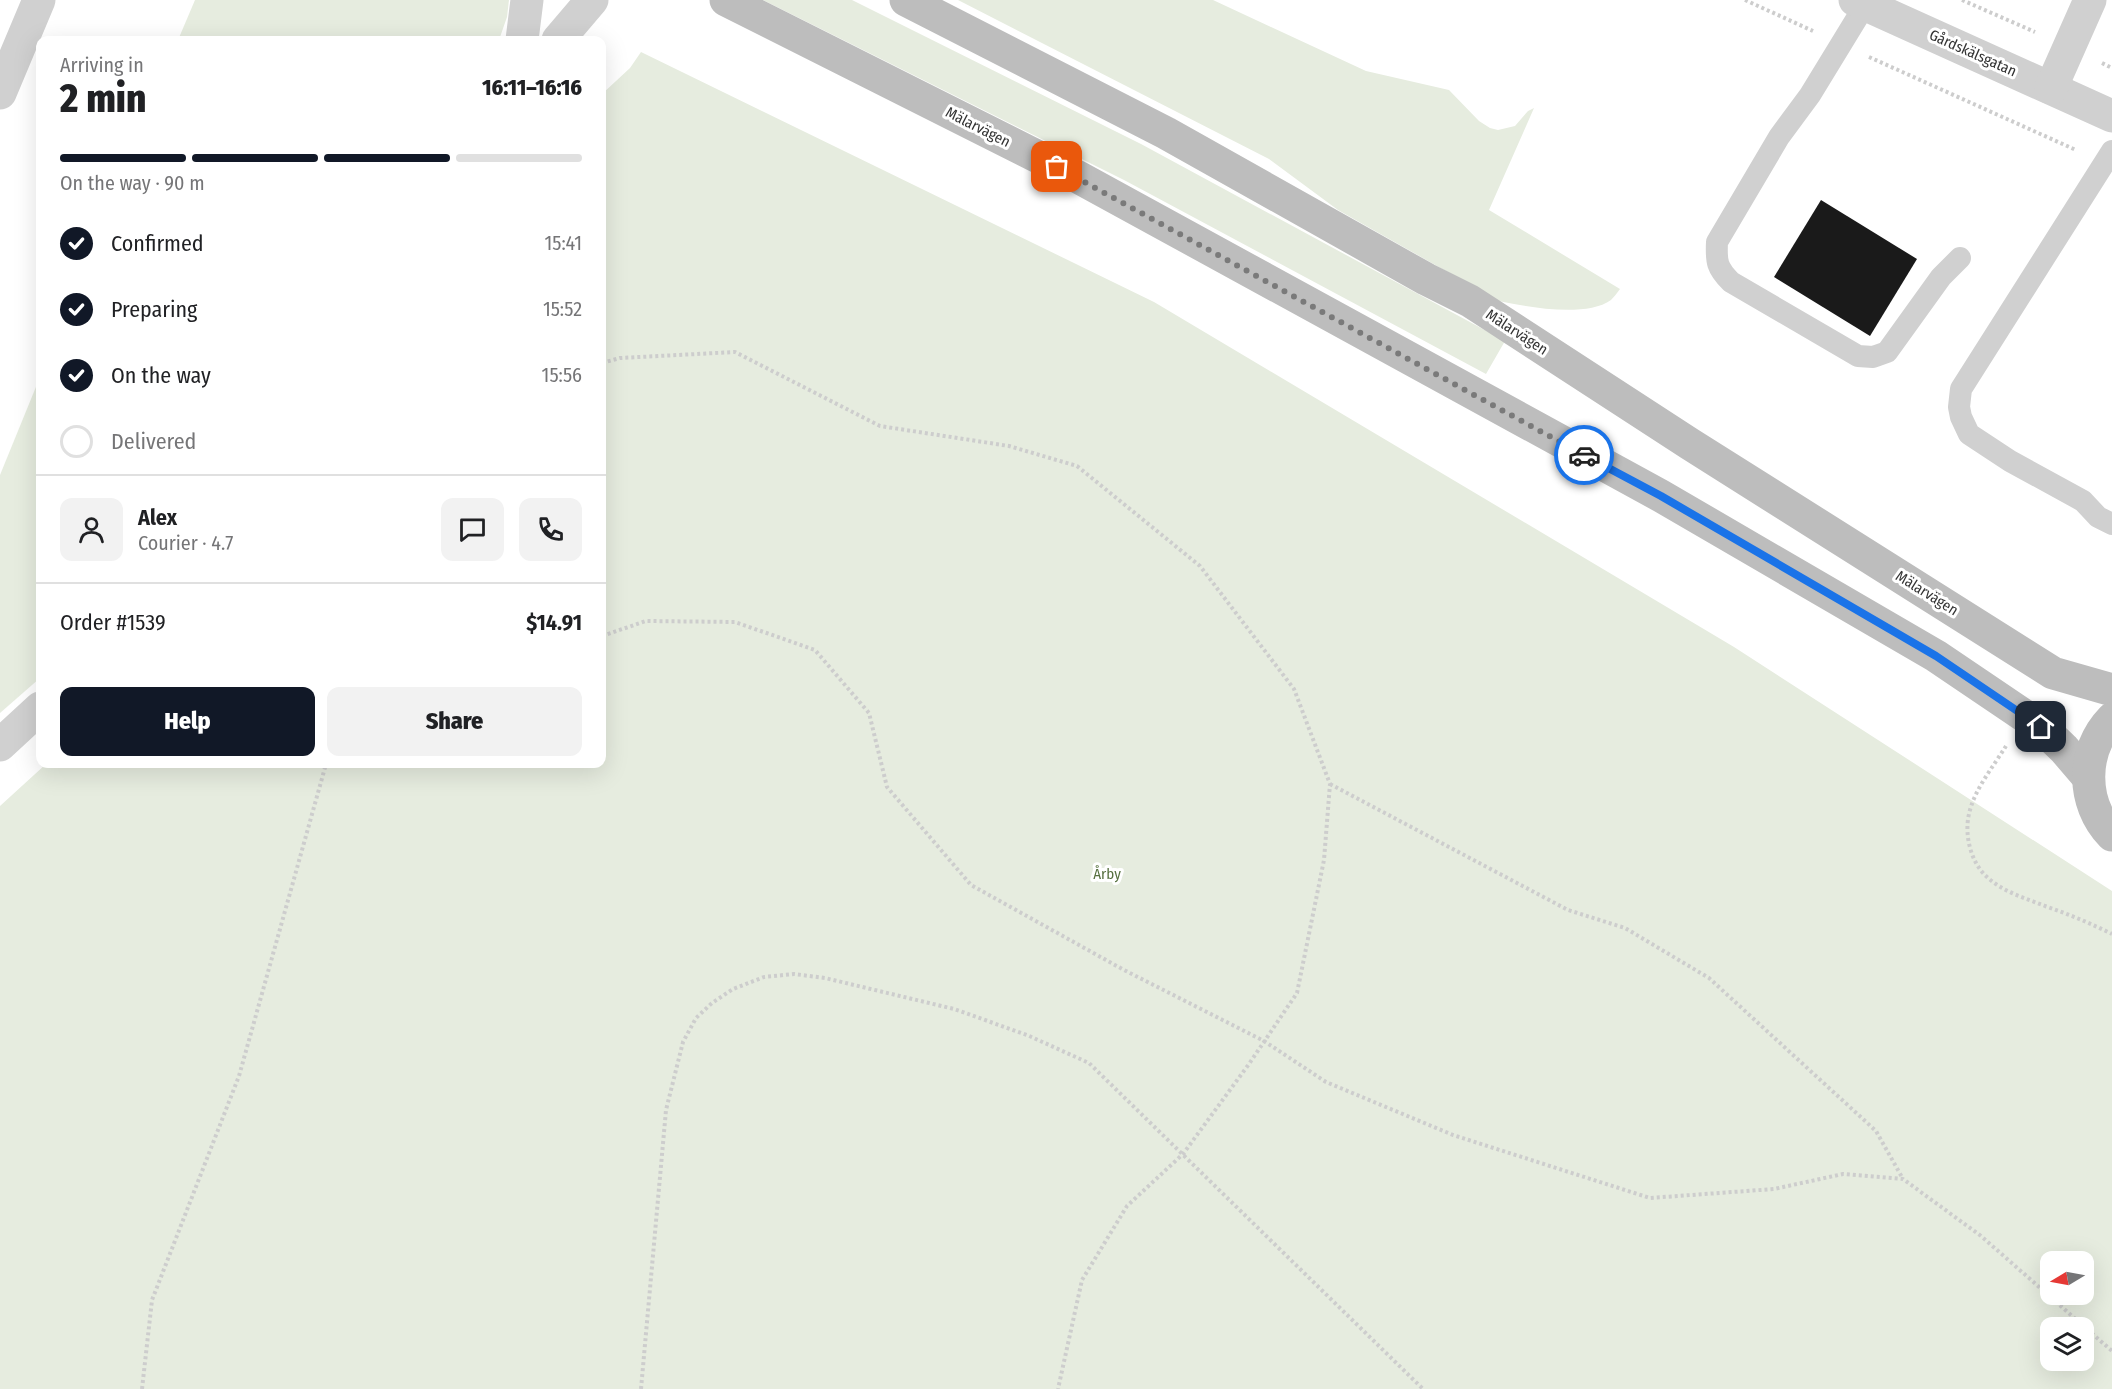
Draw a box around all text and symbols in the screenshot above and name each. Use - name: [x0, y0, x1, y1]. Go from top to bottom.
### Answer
- street label: Gårdskälsgatan: [1927, 26, 2019, 80]
- text: Arriving in: [60, 53, 144, 77]
- text: 16:11–16:16: [482, 74, 582, 101]
- text: 2 min: [60, 76, 146, 122]
- street label: Mälarvägen: [943, 103, 1013, 151]
- pin: [1031, 141, 1082, 192]
- icon: bag: [1040, 150, 1073, 183]
- text: On the way · 90 m: [60, 171, 205, 195]
- icon: check: [60, 227, 93, 260]
- text: Confirmed: [111, 230, 204, 257]
- text: 15:41: [544, 231, 582, 255]
- icon: check: [60, 293, 93, 326]
- text: Preparing: [111, 296, 197, 323]
- text: 15:52: [543, 297, 582, 321]
- street label: Mälarvägen: [1483, 305, 1551, 359]
- icon: check: [60, 359, 93, 392]
- text: On the way: [111, 362, 211, 389]
- text: 15:56: [542, 363, 582, 387]
- courier: [1554, 425, 1614, 485]
- text: Delivered: [111, 428, 196, 455]
- icon: car: [1568, 439, 1601, 472]
- button: person: [60, 498, 123, 561]
- button: chat: [441, 498, 504, 561]
- button: phone: [519, 498, 582, 561]
- text: Alex: [138, 504, 177, 531]
- text: Courier · 4.7: [138, 531, 233, 555]
- street label: Mälarvägen: [1892, 567, 1962, 619]
- text: Order #1539: [60, 609, 166, 636]
- text: $14.91: [526, 609, 582, 636]
- button: Help: [60, 687, 315, 756]
- button: Share: [327, 687, 582, 756]
- pin: [2015, 701, 2066, 752]
- icon: home: [2024, 710, 2057, 743]
- park label: Årby: [1093, 865, 1121, 883]
- north arrow: [2040, 1251, 2094, 1305]
- map controls: [2040, 1251, 2094, 1371]
- button: layers: [2040, 1317, 2094, 1371]

